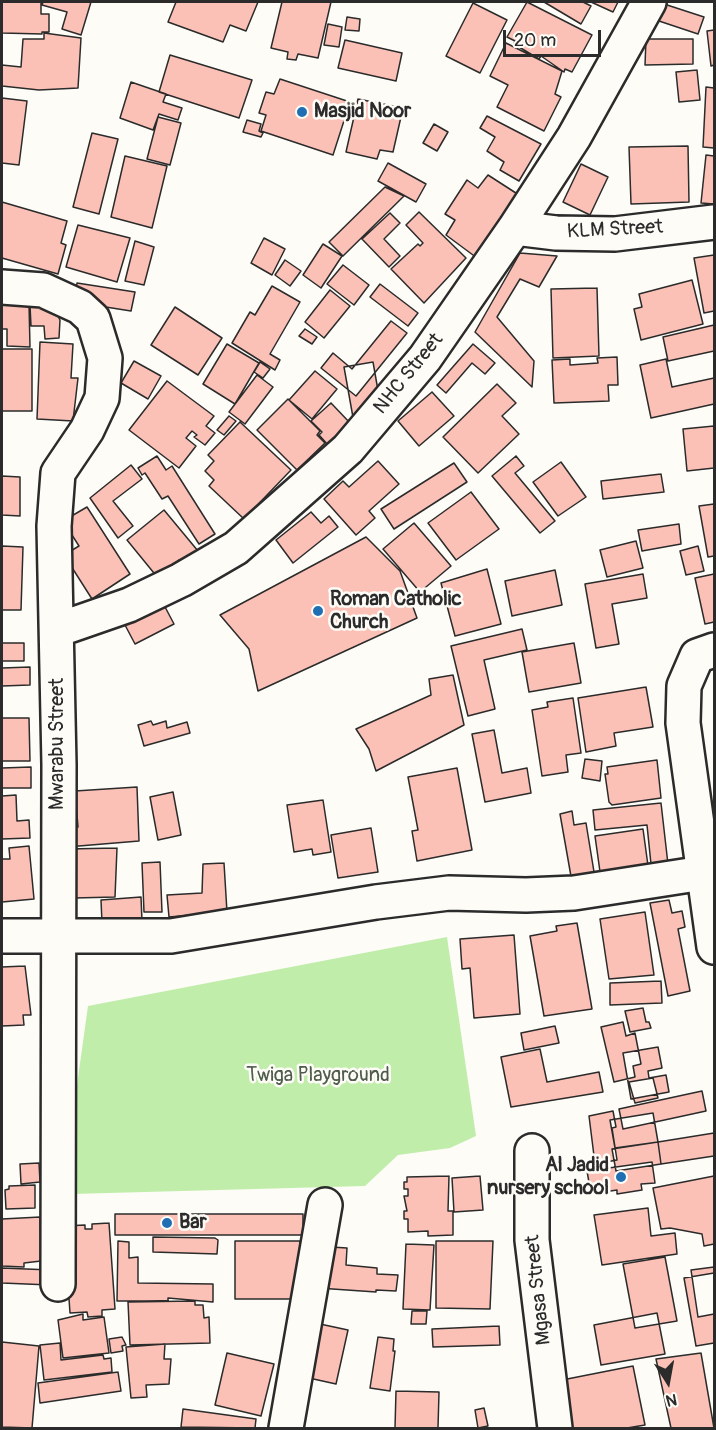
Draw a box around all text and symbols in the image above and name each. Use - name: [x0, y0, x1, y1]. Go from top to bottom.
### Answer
- scale bar: [506, 18, 604, 56]
- text: 20 m: [514, 29, 556, 52]
- place label: Masjid Noor: [314, 100, 411, 124]
- marker: Masjid Noor: [295, 105, 309, 119]
- street label: KLM Street: [566, 215, 664, 245]
- street label: NHC Street: [369, 329, 449, 419]
- place label: Roman Catholic Church: [330, 588, 462, 635]
- marker: Roman Catholic Church: [311, 604, 325, 618]
- street label: Mwarabu Street: [46, 678, 70, 810]
- park label: Twiga Playground: [246, 1064, 390, 1088]
- place label: Al Jadid nursery school: [487, 1154, 609, 1201]
- marker: Al Jadid nursery school: [614, 1170, 628, 1184]
- place label: Bar: [179, 1211, 207, 1235]
- marker: Bar: [160, 1216, 174, 1230]
- street label: Mgasa Street: [521, 1234, 557, 1346]
- north arrow: [638, 1352, 698, 1412]
- text: N: [664, 1389, 679, 1411]

